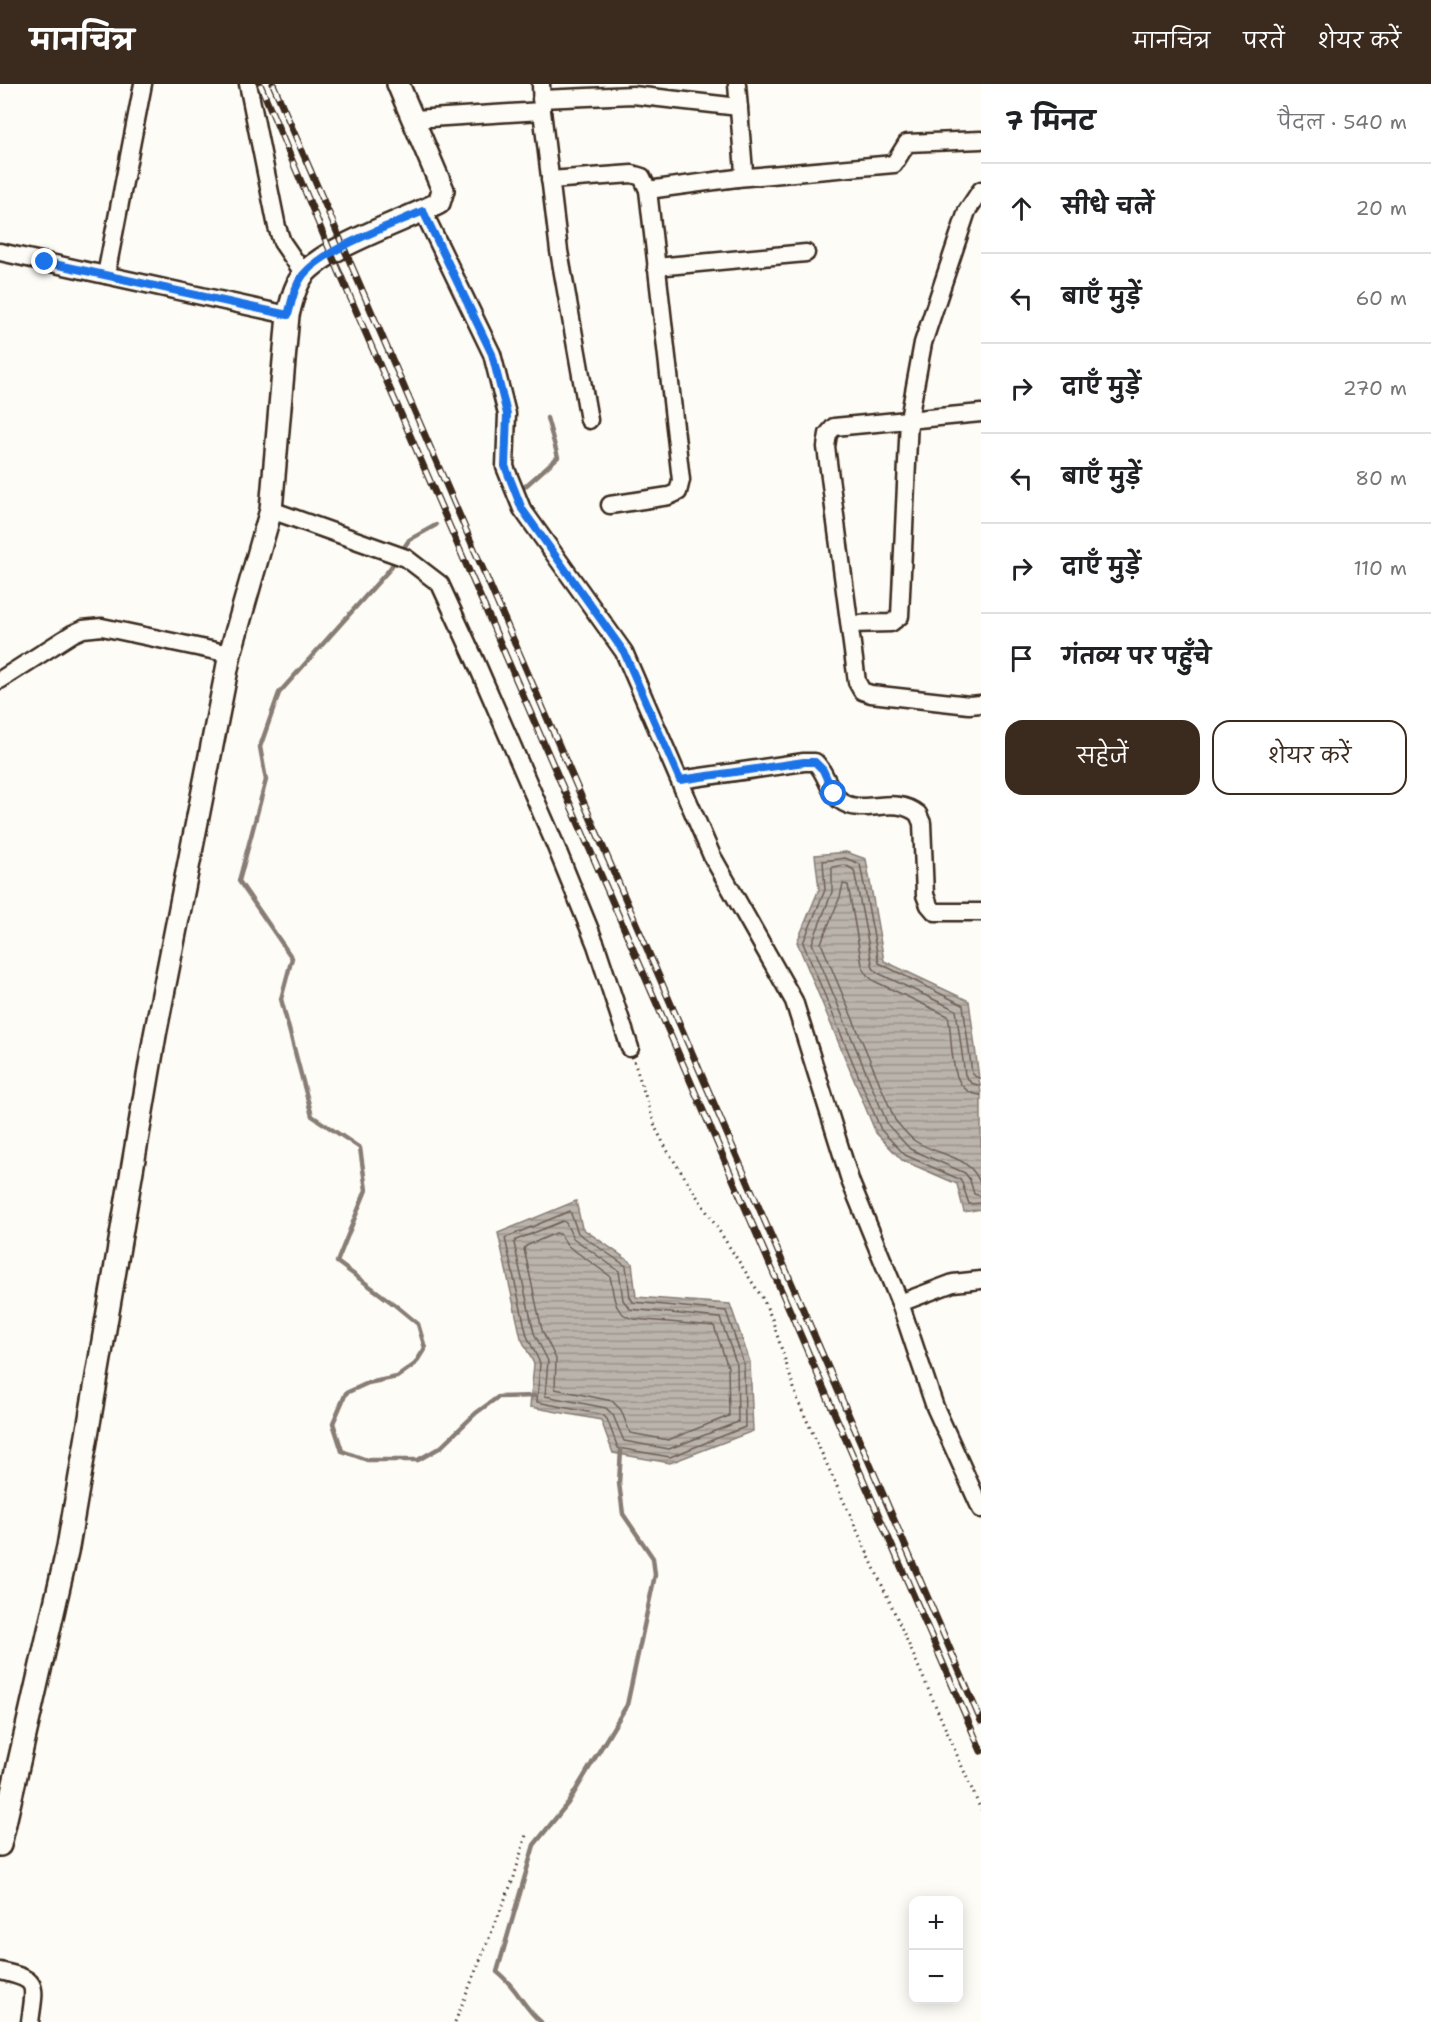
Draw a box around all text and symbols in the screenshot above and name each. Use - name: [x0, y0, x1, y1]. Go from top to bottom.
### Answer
- text: मानचित्र: [30, 21, 134, 59]
- text: मानचित्र: [1133, 27, 1210, 55]
- text: परतें: [1243, 27, 1285, 55]
- text: शेयर करें: [1318, 27, 1401, 55]
- text: 7 मिनट: [1005, 103, 1095, 138]
- text: पैदल · 540 m: [1278, 109, 1407, 135]
- icon: ahead: [1005, 192, 1038, 225]
- text: सीधे चलें: [1062, 192, 1154, 221]
- text: 20 m: [1356, 195, 1407, 221]
- route end: [31, 248, 57, 274]
- icon: left: [1005, 282, 1038, 315]
- text: बाएँ मुड़ें: [1062, 282, 1141, 311]
- text: 60 m: [1355, 285, 1407, 311]
- icon: right: [1005, 372, 1038, 405]
- text: दाएँ मुड़ें: [1062, 372, 1141, 401]
- text: 270 m: [1343, 375, 1407, 401]
- icon: left: [1005, 462, 1038, 495]
- text: बाएँ मुड़ें: [1062, 462, 1141, 491]
- text: 80 m: [1355, 465, 1407, 491]
- icon: right: [1005, 552, 1038, 585]
- text: दाएँ मुड़ें: [1062, 552, 1141, 581]
- text: 110 m: [1353, 555, 1407, 581]
- icon: arrive: [1005, 642, 1038, 675]
- text: गंतव्य पर पहुँचे: [1062, 642, 1211, 671]
- button: सहेजें: [1005, 720, 1200, 795]
- button: शेयर करें: [1212, 720, 1407, 795]
- route start: [820, 780, 846, 806]
- map controls: [909, 1896, 963, 2004]
- button: +: [909, 1896, 963, 1950]
- button: −: [909, 1950, 963, 2004]

